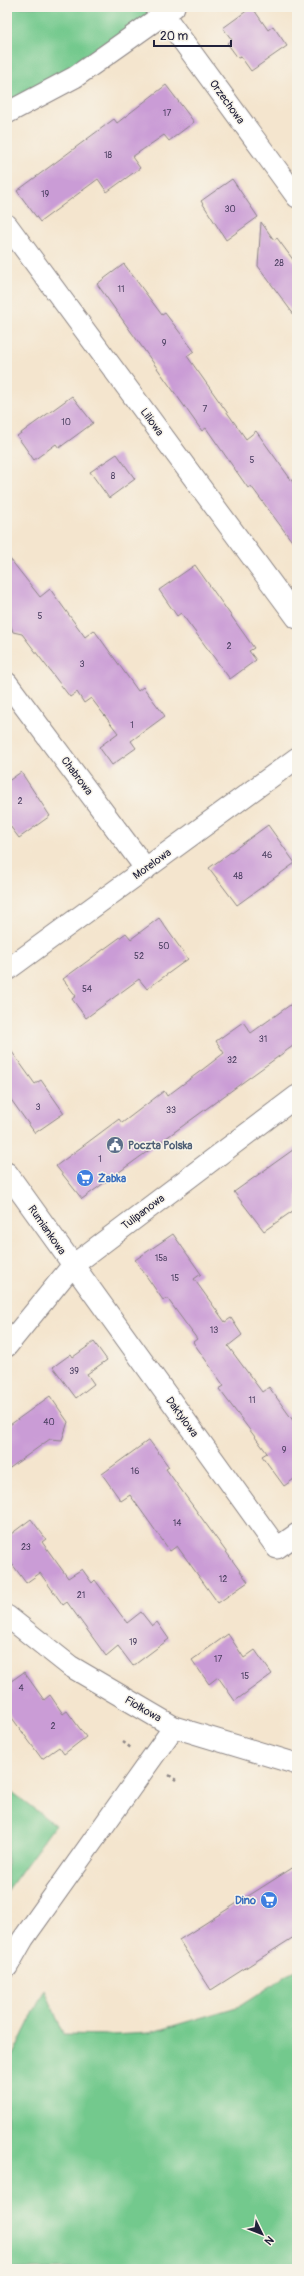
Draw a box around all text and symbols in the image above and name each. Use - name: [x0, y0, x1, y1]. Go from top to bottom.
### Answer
- scale bar: [154, 22, 231, 48]
- text: 20 m: [160, 29, 189, 44]
- street label: Orzechowa: [207, 77, 247, 127]
- house number: 17: [163, 108, 171, 119]
- house number: 18: [104, 150, 112, 161]
- house number: 19: [41, 189, 49, 200]
- house number: 30: [224, 204, 236, 215]
- house number: 28: [274, 258, 284, 269]
- house number: 11: [117, 284, 125, 295]
- house number: 9: [162, 338, 167, 349]
- house number: 7: [203, 404, 208, 415]
- street label: Liliowa: [138, 406, 166, 438]
- house number: 10: [61, 417, 71, 428]
- house number: 5: [250, 455, 255, 466]
- house number: 8: [111, 471, 116, 482]
- house number: 5: [38, 611, 43, 622]
- house number: 2: [226, 641, 232, 652]
- house number: 3: [79, 659, 85, 670]
- house number: 1: [130, 720, 134, 731]
- street label: Chabrowa: [58, 754, 96, 798]
- house number: 2: [17, 796, 23, 807]
- street label: Morelowa: [130, 846, 174, 882]
- house number: 46: [262, 850, 272, 861]
- house number: 48: [233, 871, 243, 882]
- house number: 50: [158, 941, 170, 952]
- house number: 52: [134, 951, 144, 962]
- house number: 54: [82, 984, 93, 995]
- house number: 31: [259, 1034, 267, 1045]
- house number: 32: [227, 1055, 237, 1066]
- house number: 3: [35, 1102, 41, 1113]
- house number: 33: [166, 1105, 176, 1116]
- public building icon: Poczta Polska: [105, 1135, 125, 1155]
- place label: Poczta Polska: [128, 1139, 192, 1152]
- house number: 1: [98, 1154, 102, 1165]
- supermarket icon: Żabka: [75, 1168, 95, 1188]
- place label: Żabka: [98, 1172, 126, 1185]
- street label: Tulipanowa: [119, 1192, 167, 1232]
- street label: Rumiankowa: [25, 1203, 69, 1257]
- house number: 15a: [155, 1253, 167, 1264]
- house number: 15: [171, 1273, 179, 1284]
- house number: 13: [210, 1325, 218, 1336]
- house number: 39: [69, 1366, 79, 1377]
- street label: Daktylowa: [163, 1394, 201, 1440]
- house number: 11: [248, 1395, 256, 1406]
- house number: 40: [43, 1417, 55, 1428]
- house number: 9: [282, 1445, 287, 1456]
- house number: 16: [131, 1466, 139, 1477]
- house number: 14: [173, 1518, 182, 1529]
- house number: 23: [21, 1542, 31, 1553]
- house number: 12: [219, 1574, 227, 1585]
- house number: 21: [77, 1590, 85, 1601]
- house number: 19: [129, 1637, 137, 1648]
- house number: 17: [214, 1654, 222, 1665]
- house number: 15: [241, 1671, 249, 1682]
- house number: 4: [18, 1683, 24, 1694]
- street label: Fiołkowa: [122, 1693, 164, 1725]
- house number: 2: [50, 1721, 56, 1732]
- supermarket icon: Dino: [259, 1890, 279, 1910]
- place label: Dino: [235, 1894, 256, 1907]
- north arrow: [242, 2214, 282, 2254]
- text: N: [261, 2233, 276, 2248]

